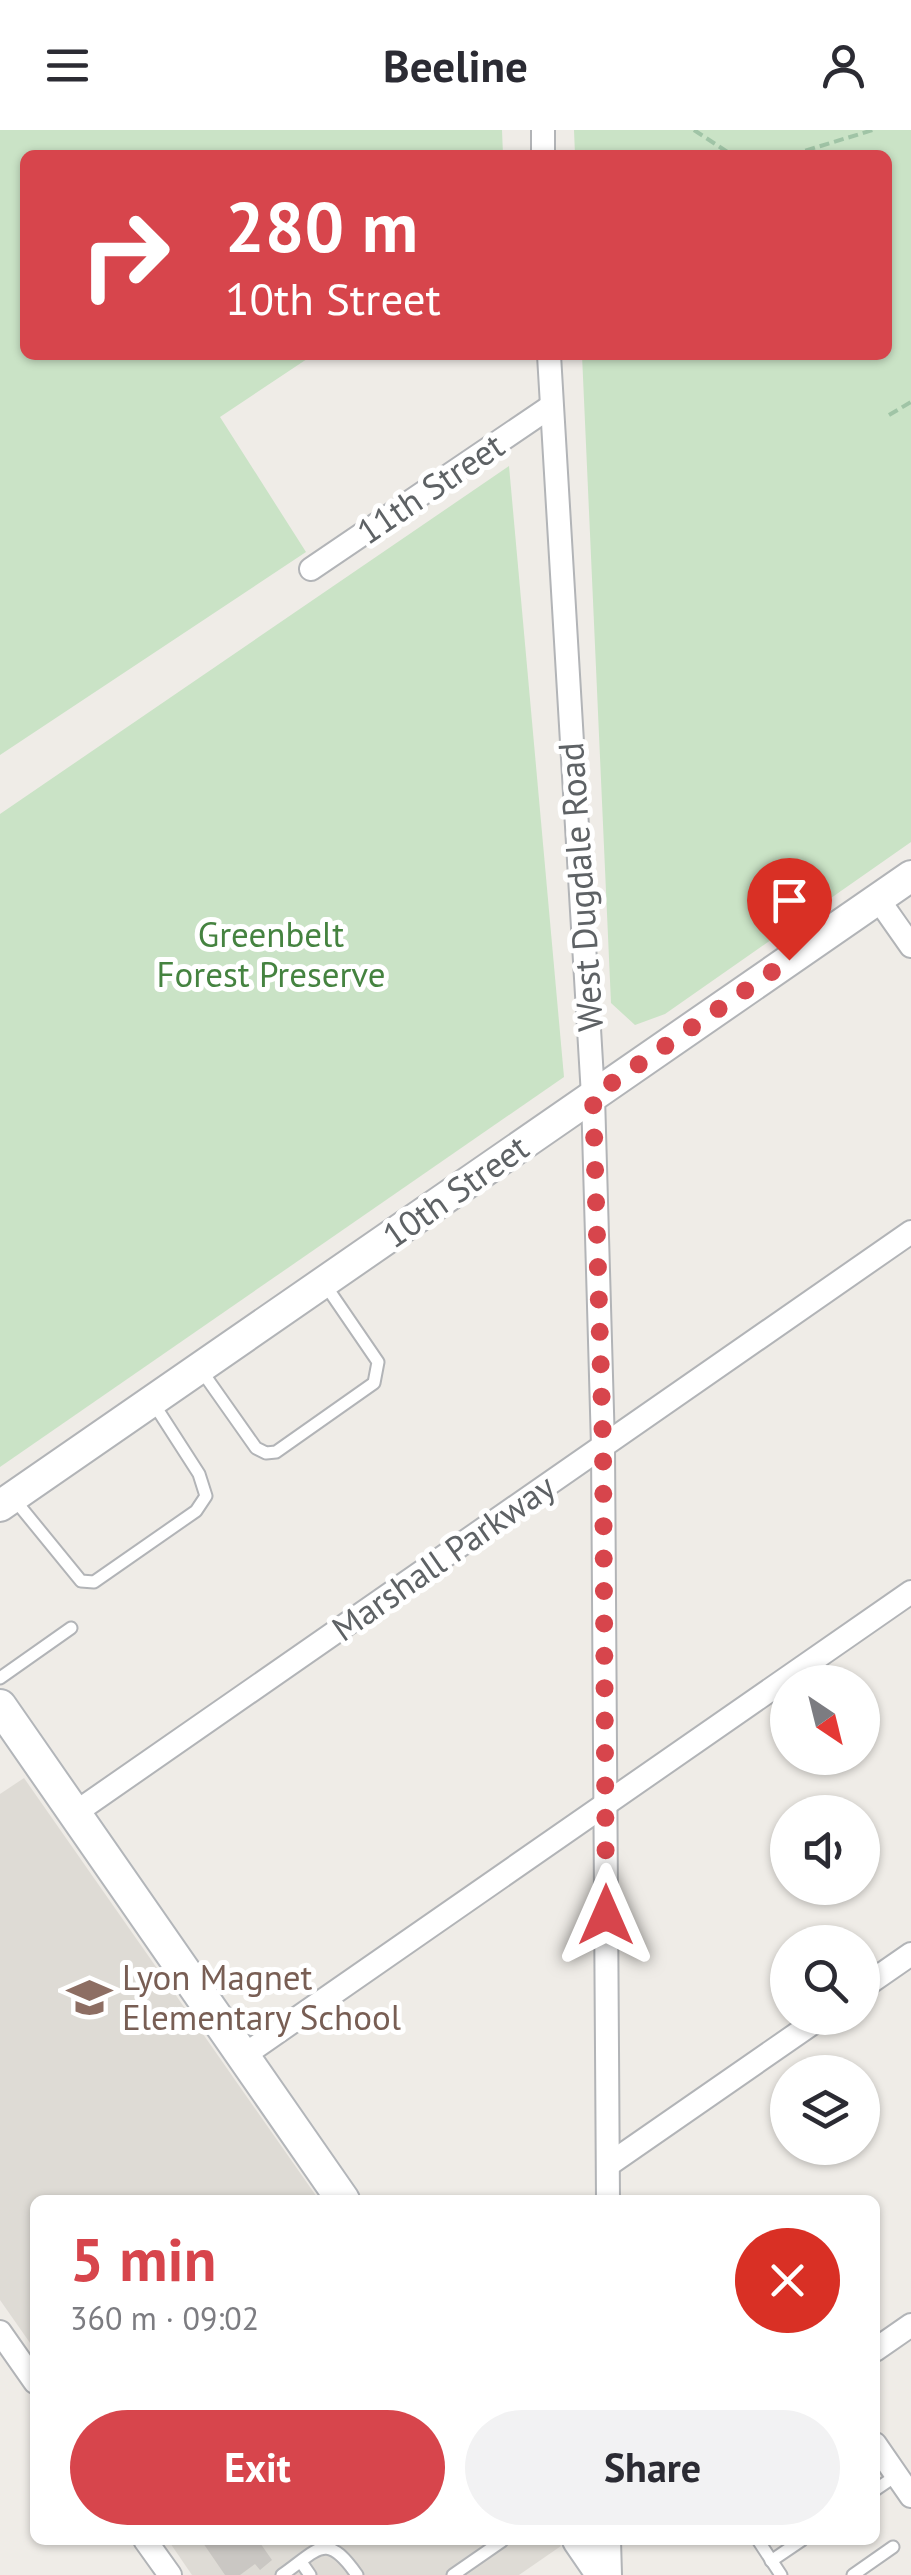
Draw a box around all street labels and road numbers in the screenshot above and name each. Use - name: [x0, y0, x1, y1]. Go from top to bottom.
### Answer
- street label: 11th Street: [348, 422, 513, 554]
- street label: West Dugdale Road: [547, 741, 613, 1033]
- street label: 10th Street: [373, 1124, 537, 1258]
- street label: Marshall Parkway: [323, 1463, 563, 1651]

